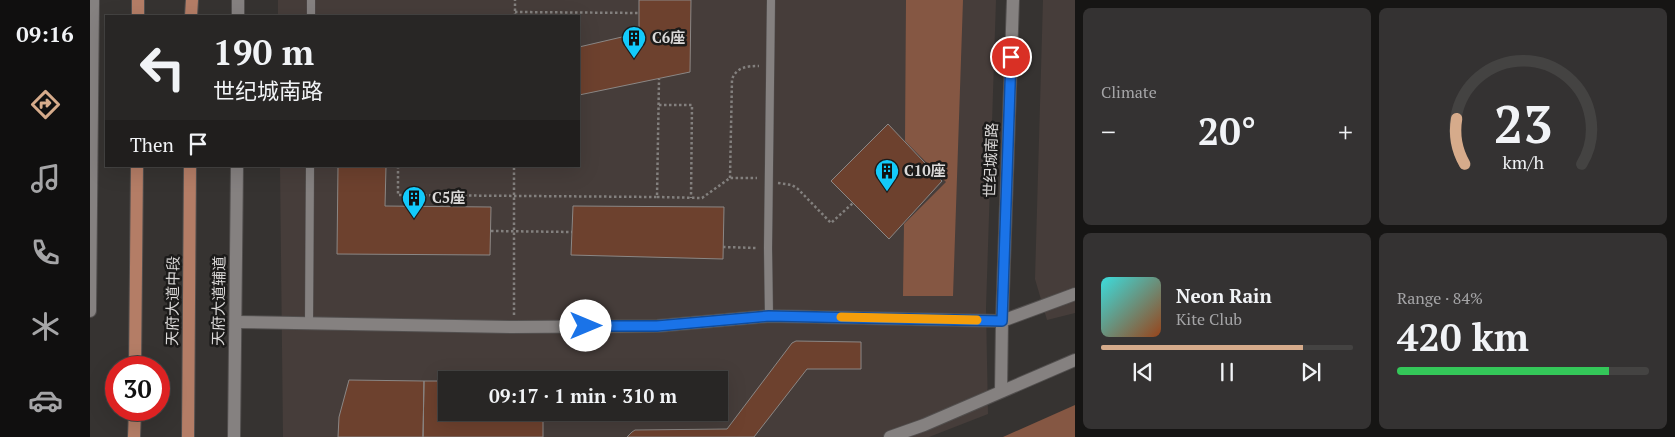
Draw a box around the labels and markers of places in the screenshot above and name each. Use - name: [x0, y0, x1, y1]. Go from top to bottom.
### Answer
- building icon: C6座: [621, 25, 647, 59]
- place label: C6座: [652, 27, 685, 47]
- pin: [990, 36, 1032, 78]
- building icon: C10座: [874, 158, 900, 192]
- place label: C10座: [904, 160, 946, 180]
- building icon: C5座: [401, 185, 427, 219]
- place label: C5座: [432, 187, 465, 207]

